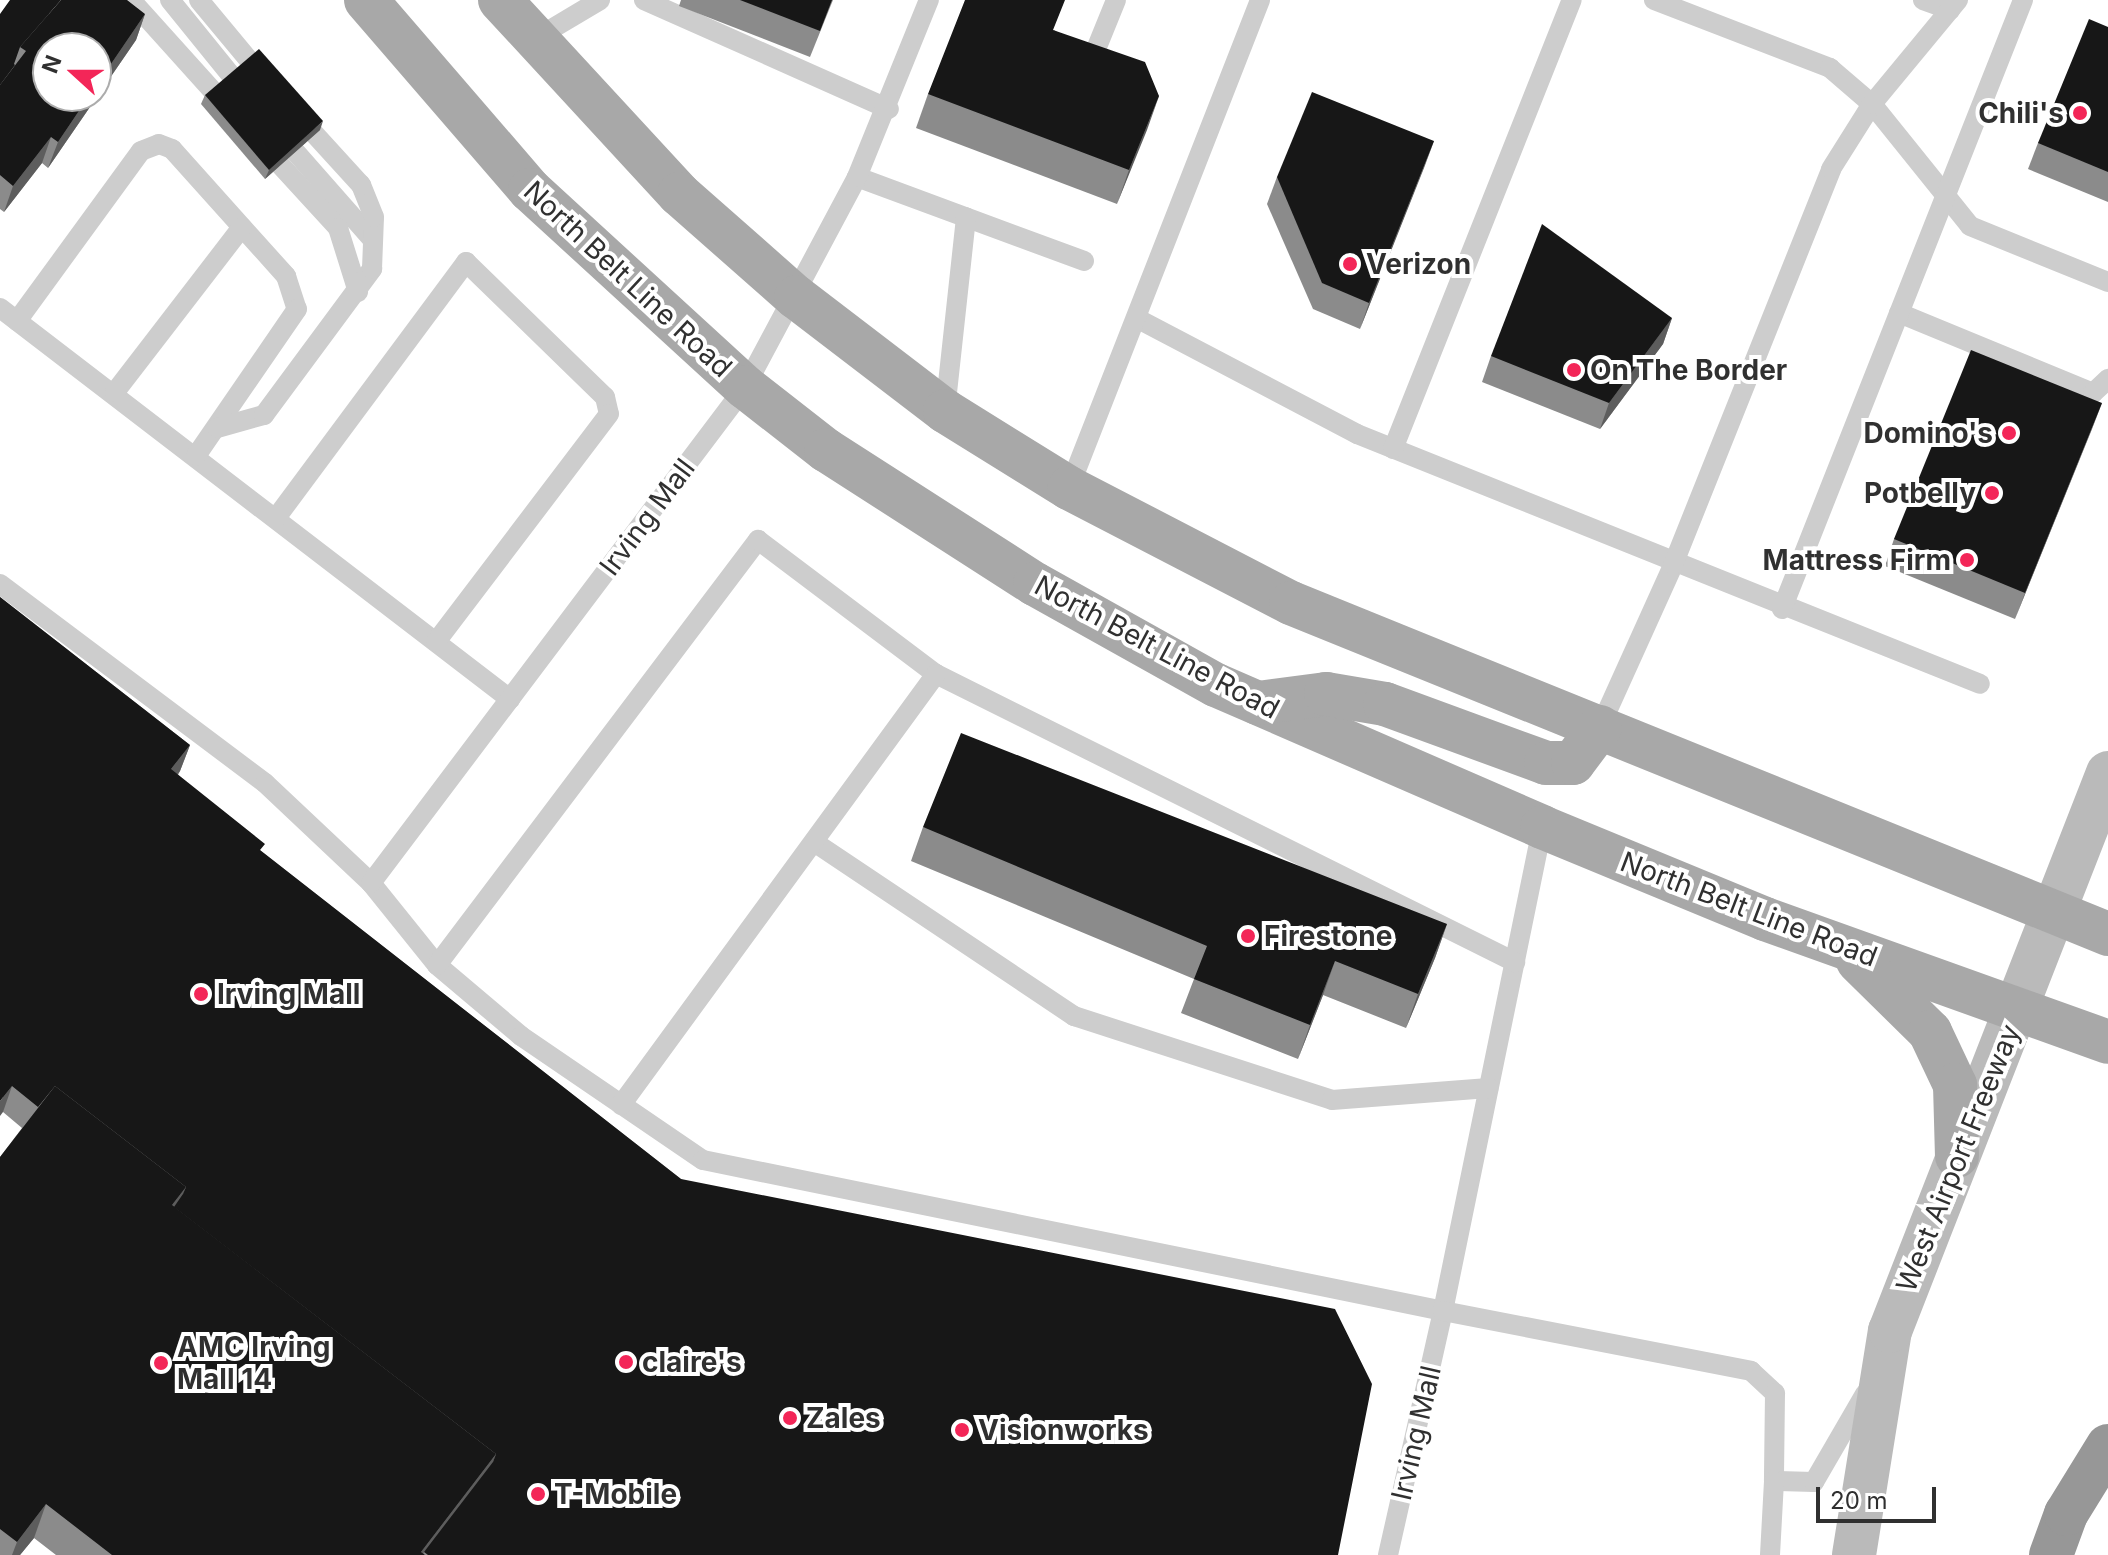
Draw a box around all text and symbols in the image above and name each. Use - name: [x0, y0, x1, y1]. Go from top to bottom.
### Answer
- north arrow: [32, 32, 112, 112]
- text: N: [36, 52, 67, 77]
- place label: Chili's: [1978, 96, 2064, 130]
- marker: Chili's: [2071, 104, 2089, 122]
- street label: North Belt Line Road: [517, 174, 739, 384]
- place label: Verizon: [1366, 247, 1471, 281]
- marker: Verizon: [1341, 255, 1359, 273]
- place label: On The Border: [1590, 353, 1787, 387]
- marker: On The Border: [1565, 361, 1583, 379]
- place label: Domino's: [1863, 416, 1993, 450]
- marker: Domino's: [2000, 424, 2018, 442]
- street label: Irving Mall: [592, 452, 702, 582]
- place label: Potbelly: [1864, 476, 1976, 510]
- marker: Potbelly: [1983, 484, 2001, 502]
- place label: Mattress Firm: [1763, 543, 1951, 577]
- marker: Mattress Firm: [1958, 551, 1976, 569]
- street label: North Belt Line Road: [1029, 568, 1285, 726]
- street label: North Belt Line Road: [1616, 845, 1882, 973]
- place label: Firestone: [1264, 919, 1392, 953]
- marker: Firestone: [1239, 927, 1257, 945]
- place label: Irving Mall: [217, 977, 360, 1011]
- marker: Irving Mall: [192, 985, 210, 1003]
- street label: West Airport Freeway: [1889, 1019, 2027, 1297]
- place label: AMC Irving Mall 14: [177, 1330, 331, 1396]
- place label: claire's: [642, 1345, 742, 1379]
- marker: claire's: [617, 1353, 635, 1371]
- marker: AMC Irving Mall 14: [152, 1354, 170, 1372]
- street label: Irving Mall: [1384, 1362, 1448, 1504]
- place label: Zales: [806, 1401, 881, 1435]
- marker: Zales: [781, 1409, 799, 1427]
- place label: Visionworks: [978, 1413, 1149, 1447]
- marker: Visionworks: [953, 1421, 971, 1439]
- scale bar: [1820, 1471, 1940, 1521]
- place label: T-Mobile: [554, 1477, 677, 1511]
- marker: T-Mobile: [529, 1485, 547, 1503]
- text: 20 m: [1830, 1486, 1888, 1515]

